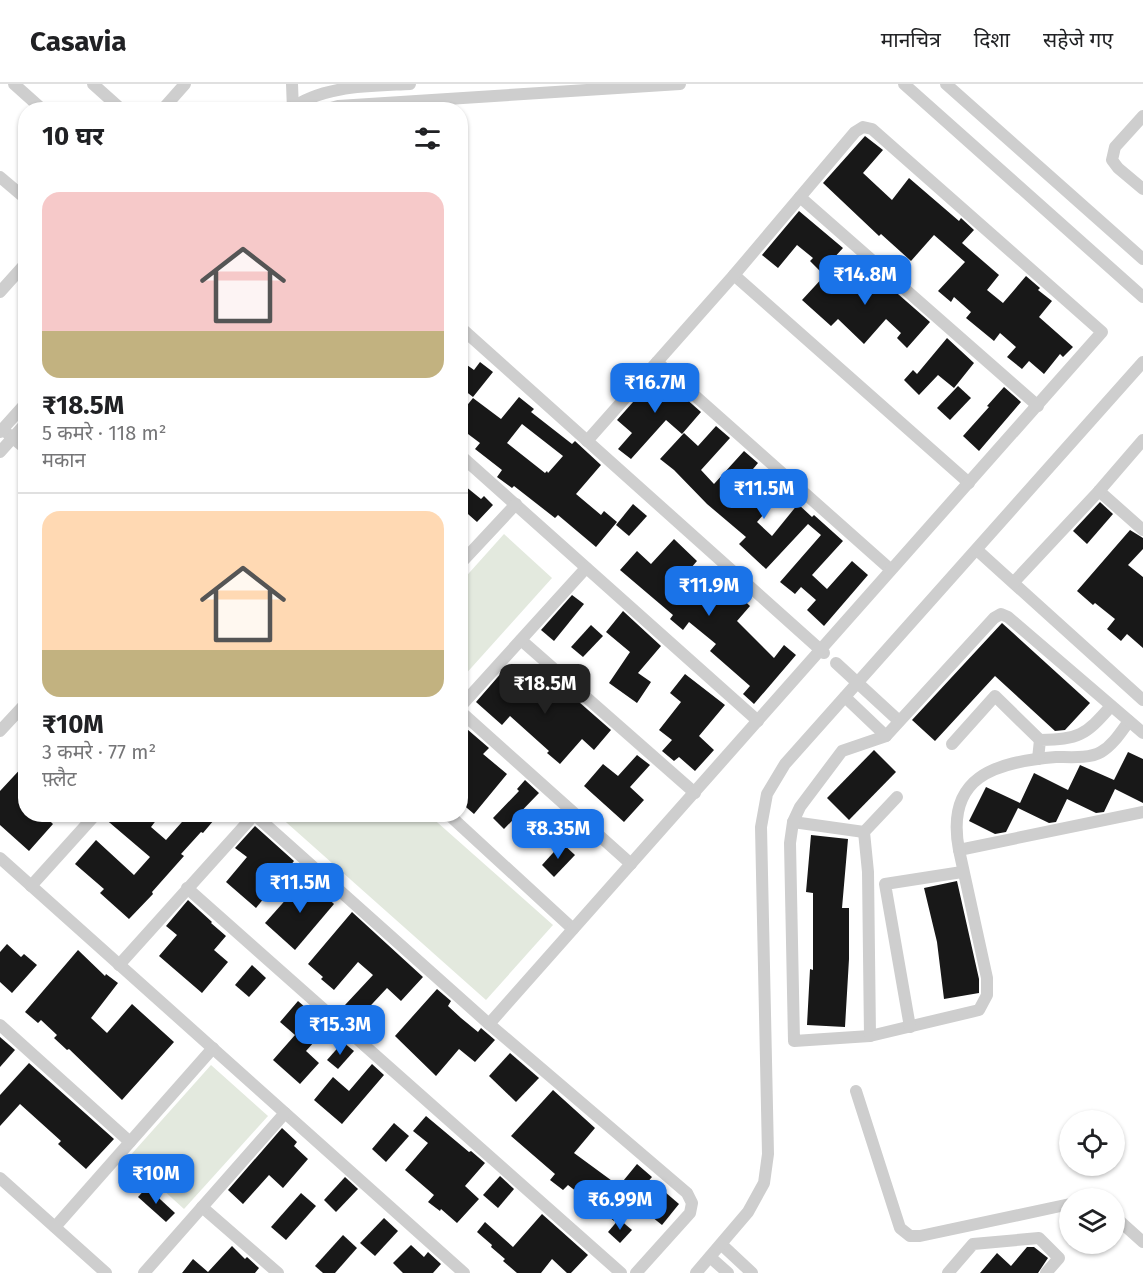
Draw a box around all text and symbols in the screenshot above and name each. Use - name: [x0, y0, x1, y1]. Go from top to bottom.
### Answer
- text: Casavia: [30, 25, 127, 58]
- text: मानचित्र: [881, 27, 941, 53]
- text: दिशा: [974, 27, 1010, 53]
- text: सहेजे गए: [1043, 27, 1113, 53]
- text: 10 घर: [42, 121, 104, 152]
- icon: filters: [411, 122, 444, 155]
- icon: home: [189, 231, 297, 339]
- pin: ₹14.8M: [816, 255, 914, 306]
- text: ₹14.8M: [833, 262, 897, 286]
- pin: ₹16.7M: [606, 363, 704, 414]
- text: ₹16.7M: [624, 370, 686, 394]
- text: ₹18.5M: [42, 390, 124, 421]
- text: 5 कमरे · 118 m²: [42, 421, 167, 445]
- text: मकान: [42, 448, 86, 472]
- pin: ₹11.5M: [715, 469, 813, 520]
- text: ₹11.5M: [734, 476, 794, 500]
- icon: home: [189, 550, 297, 658]
- pin: ₹11.9M: [660, 566, 758, 617]
- text: ₹11.9M: [679, 573, 739, 597]
- pin: ₹18.5M: [496, 664, 594, 715]
- text: ₹18.5M: [513, 671, 577, 695]
- text: ₹10M: [42, 709, 104, 740]
- text: 3 कमरे · 77 m²: [42, 740, 156, 764]
- text: फ़्लैट: [42, 767, 77, 791]
- pin: ₹8.35M: [509, 809, 607, 860]
- text: ₹8.35M: [526, 816, 590, 840]
- pin: ₹11.5M: [251, 863, 349, 914]
- text: ₹11.5M: [270, 870, 330, 894]
- pin: ₹15.3M: [291, 1005, 389, 1056]
- text: ₹15.3M: [309, 1012, 371, 1036]
- map controls: [1059, 1110, 1125, 1254]
- button: locate: [1059, 1110, 1125, 1176]
- pin: ₹10M: [120, 1154, 192, 1205]
- text: ₹10M: [132, 1161, 180, 1185]
- pin: ₹6.99M: [571, 1180, 669, 1231]
- text: ₹6.99M: [588, 1187, 652, 1211]
- button: layers: [1059, 1188, 1125, 1254]

